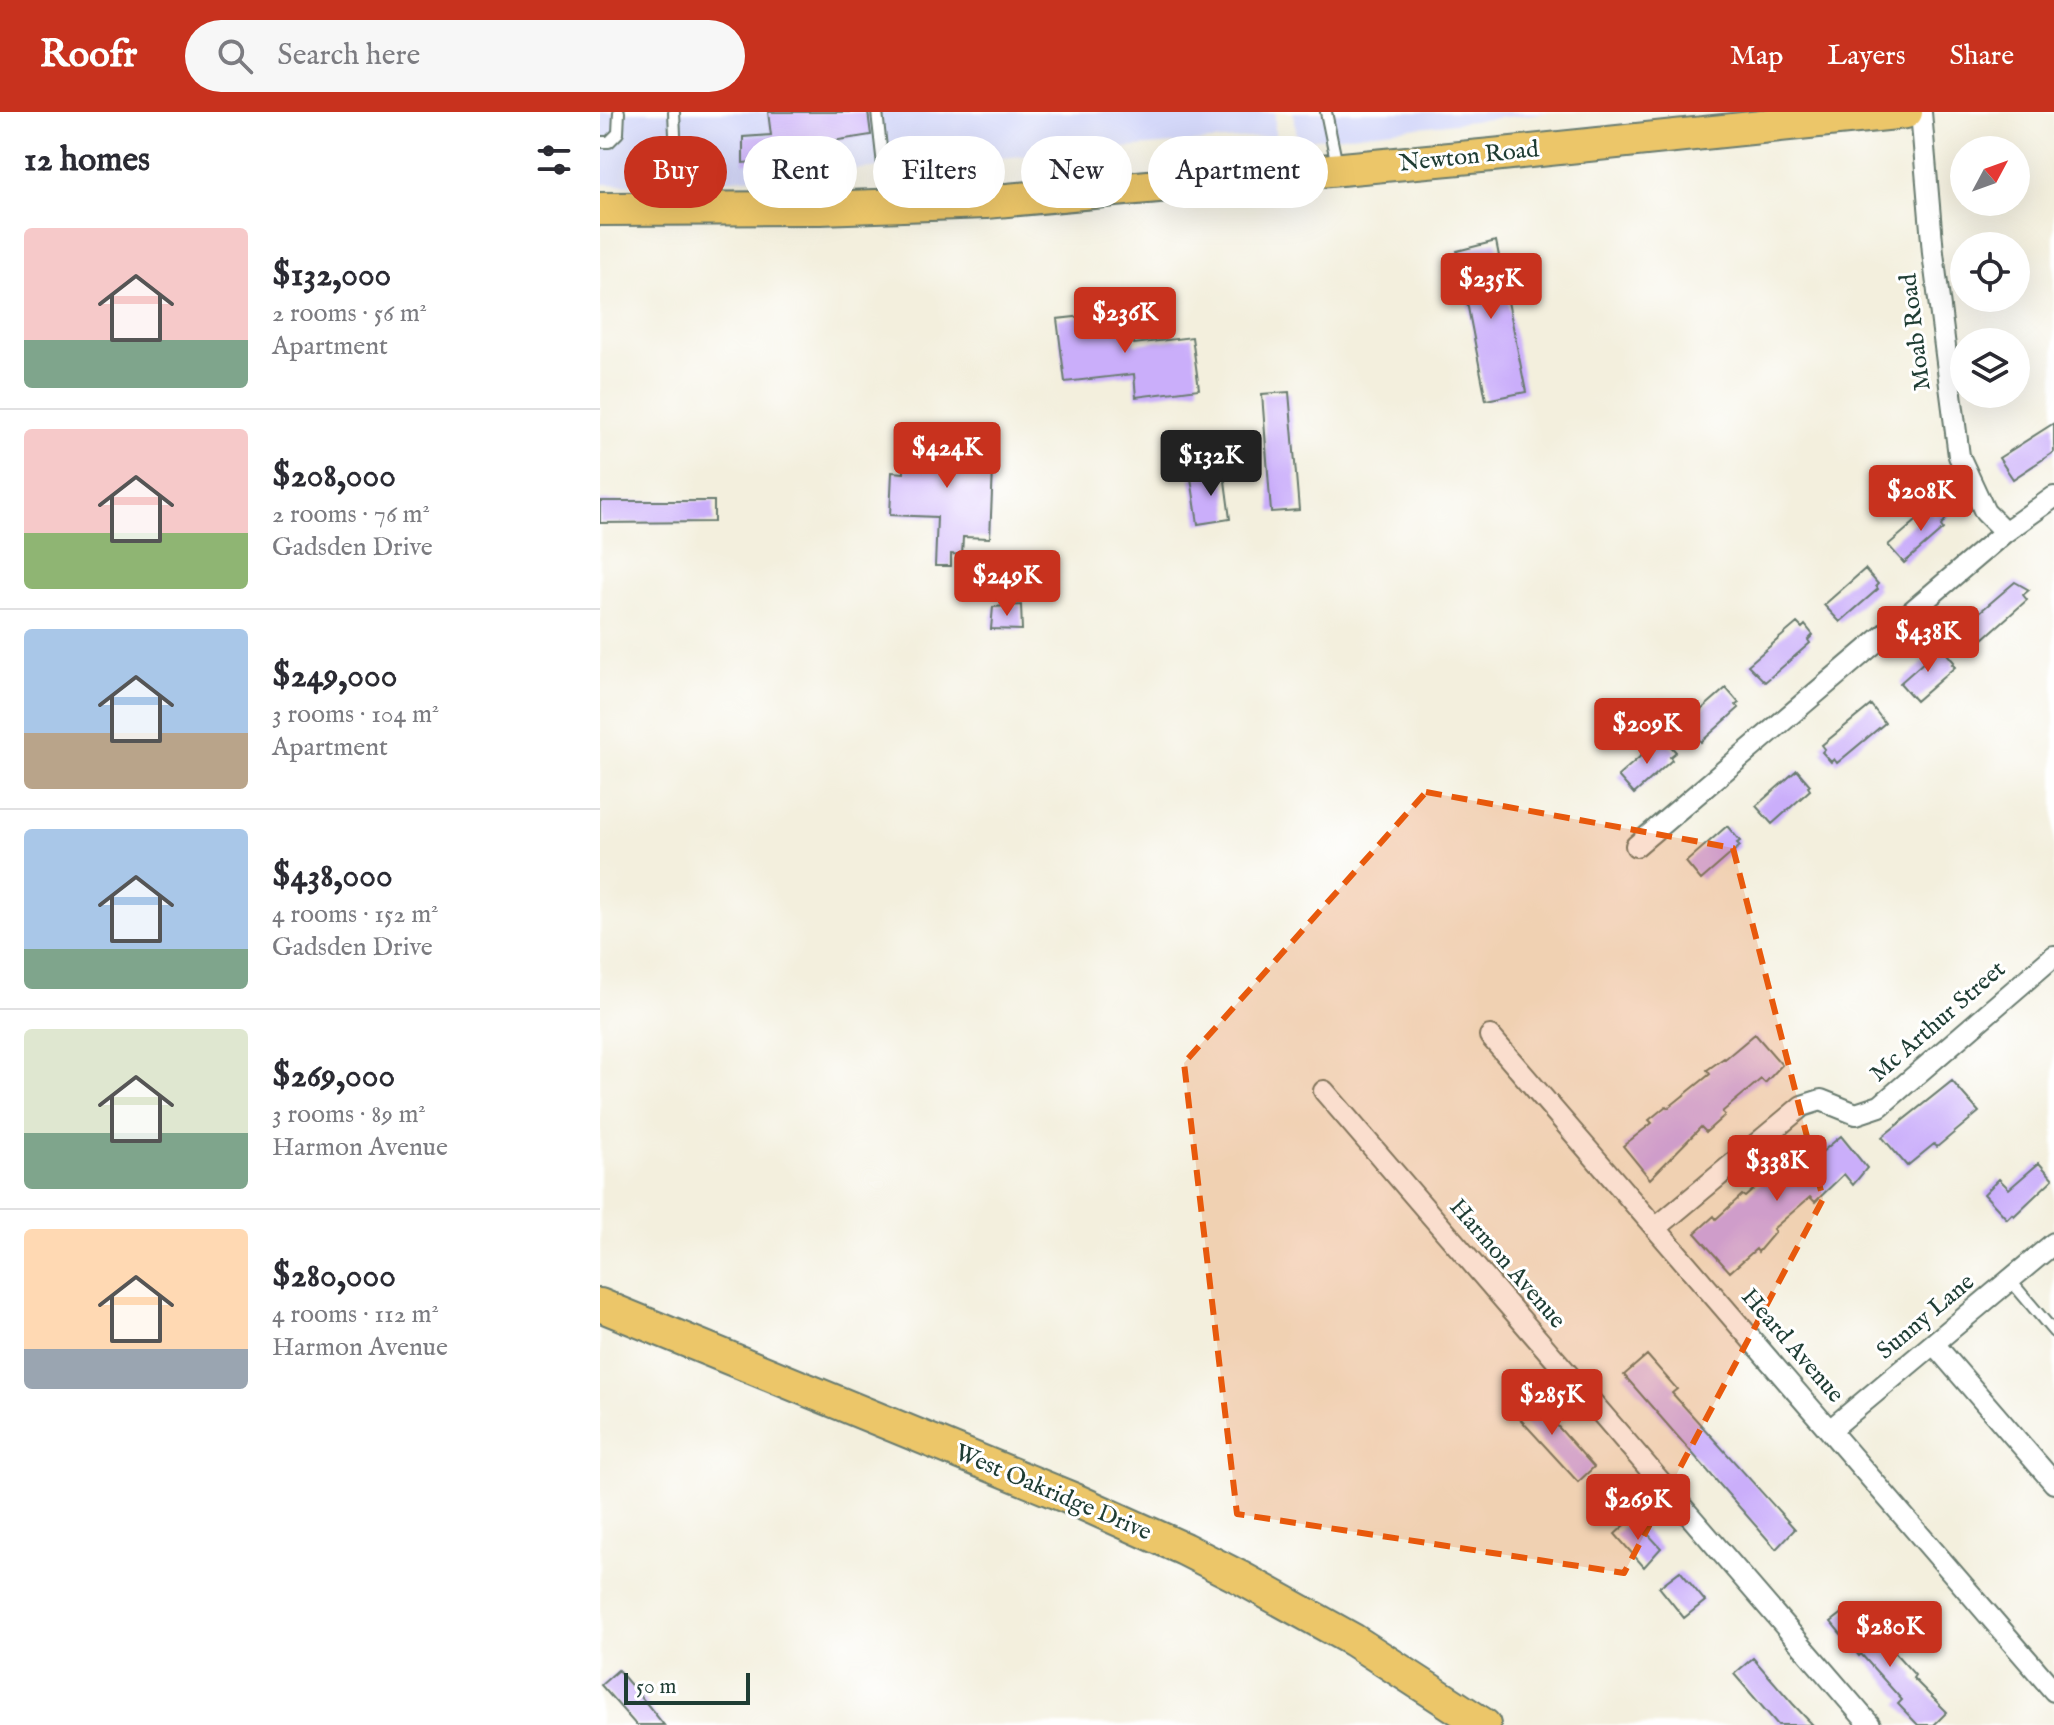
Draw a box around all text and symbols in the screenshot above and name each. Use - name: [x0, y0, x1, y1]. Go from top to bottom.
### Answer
- search box: [185, 20, 745, 92]
- text: Roofr: [40, 32, 137, 80]
- icon: search: [213, 34, 257, 78]
- text: Search here: [277, 37, 420, 75]
- text: Map: [1730, 39, 1783, 74]
- text: Layers: [1827, 39, 1906, 74]
- text: Share: [1950, 39, 2014, 74]
- street label: Newton Road: [1398, 134, 1541, 180]
- chip: Buy: [624, 136, 727, 208]
- chip: Rent: [743, 136, 857, 208]
- chip: Filters: [873, 136, 1005, 208]
- chip: New: [1021, 136, 1132, 208]
- chip: Apartment: [1148, 136, 1328, 208]
- north arrow: [1950, 136, 2030, 216]
- map controls: [1950, 136, 2030, 408]
- icon: filters: [532, 138, 576, 182]
- text: 12 homes: [24, 139, 150, 182]
- button: locate: [1950, 232, 2030, 312]
- pin: $235K: [1435, 253, 1547, 321]
- text: $132,000: [272, 254, 391, 297]
- icon: home: [88, 260, 184, 356]
- text: $235K: [1459, 262, 1523, 295]
- street label: Moab Road: [1893, 271, 1939, 392]
- pin: $236K: [1069, 287, 1181, 355]
- text: $236K: [1092, 296, 1158, 329]
- text: 2 rooms · 56 m²: [272, 297, 427, 330]
- button: layers: [1950, 328, 2030, 408]
- text: Apartment: [272, 330, 388, 363]
- pin: $424K: [891, 422, 1003, 490]
- pin: $132K: [1155, 430, 1267, 498]
- text: $424K: [912, 431, 982, 464]
- text: $132K: [1179, 439, 1243, 472]
- text: $208,000: [272, 455, 396, 498]
- icon: home: [88, 461, 184, 557]
- pin: $208K: [1865, 465, 1977, 533]
- text: $208K: [1887, 474, 1955, 507]
- text: 2 rooms · 76 m²: [272, 498, 430, 531]
- text: Gadsden Drive: [272, 531, 433, 564]
- pin: $249K: [951, 550, 1063, 618]
- text: $249K: [972, 559, 1042, 592]
- pin: $438K: [1872, 606, 1984, 674]
- text: $438K: [1895, 615, 1961, 648]
- text: $249,000: [272, 655, 397, 698]
- icon: home: [88, 661, 184, 757]
- text: 3 rooms · 104 m²: [272, 698, 439, 731]
- pin: $209K: [1591, 698, 1703, 766]
- text: $209K: [1612, 707, 1682, 740]
- text: Apartment: [272, 731, 388, 764]
- text: $438,000: [272, 855, 393, 898]
- icon: home: [88, 861, 184, 957]
- text: 4 rooms · 152 m²: [272, 898, 439, 931]
- text: Gadsden Drive: [272, 931, 433, 964]
- street label: Mc Arthur Street: [1864, 955, 2012, 1089]
- text: $269,000: [272, 1055, 395, 1098]
- icon: home: [88, 1061, 184, 1157]
- text: 3 rooms · 89 m²: [272, 1098, 426, 1131]
- text: Harmon Avenue: [272, 1131, 448, 1164]
- pin: $338K: [1721, 1135, 1833, 1203]
- text: $338K: [1746, 1144, 1808, 1177]
- street label: Harmon Avenue: [1442, 1193, 1572, 1335]
- text: $280,000: [272, 1255, 396, 1298]
- icon: home: [88, 1261, 184, 1357]
- street label: Sunny Lane: [1871, 1267, 1981, 1367]
- street label: Heard Avenue: [1734, 1282, 1850, 1410]
- text: 4 rooms · 112 m²: [272, 1298, 439, 1331]
- text: Harmon Avenue: [272, 1331, 448, 1364]
- pin: $285K: [1496, 1369, 1608, 1437]
- text: $285K: [1519, 1378, 1585, 1411]
- street label: West Oakridge Drive: [950, 1438, 1156, 1548]
- pin: $269K: [1582, 1474, 1694, 1542]
- text: $269K: [1604, 1483, 1672, 1516]
- pin: $280K: [1834, 1601, 1946, 1669]
- text: $280K: [1856, 1610, 1924, 1643]
- scale bar: [624, 1669, 750, 1705]
- text: 50 m: [636, 1673, 677, 1701]

